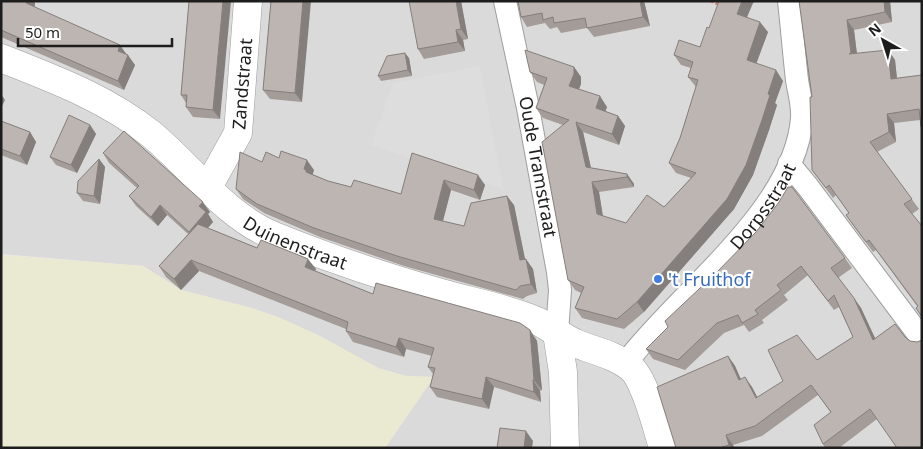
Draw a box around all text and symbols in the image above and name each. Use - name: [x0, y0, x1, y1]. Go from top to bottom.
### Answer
- scale bar: [18, 15, 171, 47]
- north arrow: [858, 15, 908, 65]
- text: N: [864, 19, 885, 40]
- text: 50 m: [25, 22, 60, 42]
- street label: Zandstraat: [226, 37, 257, 130]
- street label: Oude Tramstraat: [514, 94, 563, 240]
- street label: Dorpsstraat: [724, 159, 801, 254]
- street label: Duinenstraat: [239, 210, 351, 275]
- place label: 't Fruithof: [668, 267, 751, 291]
- marker: 't Fruithof: [652, 273, 664, 285]

